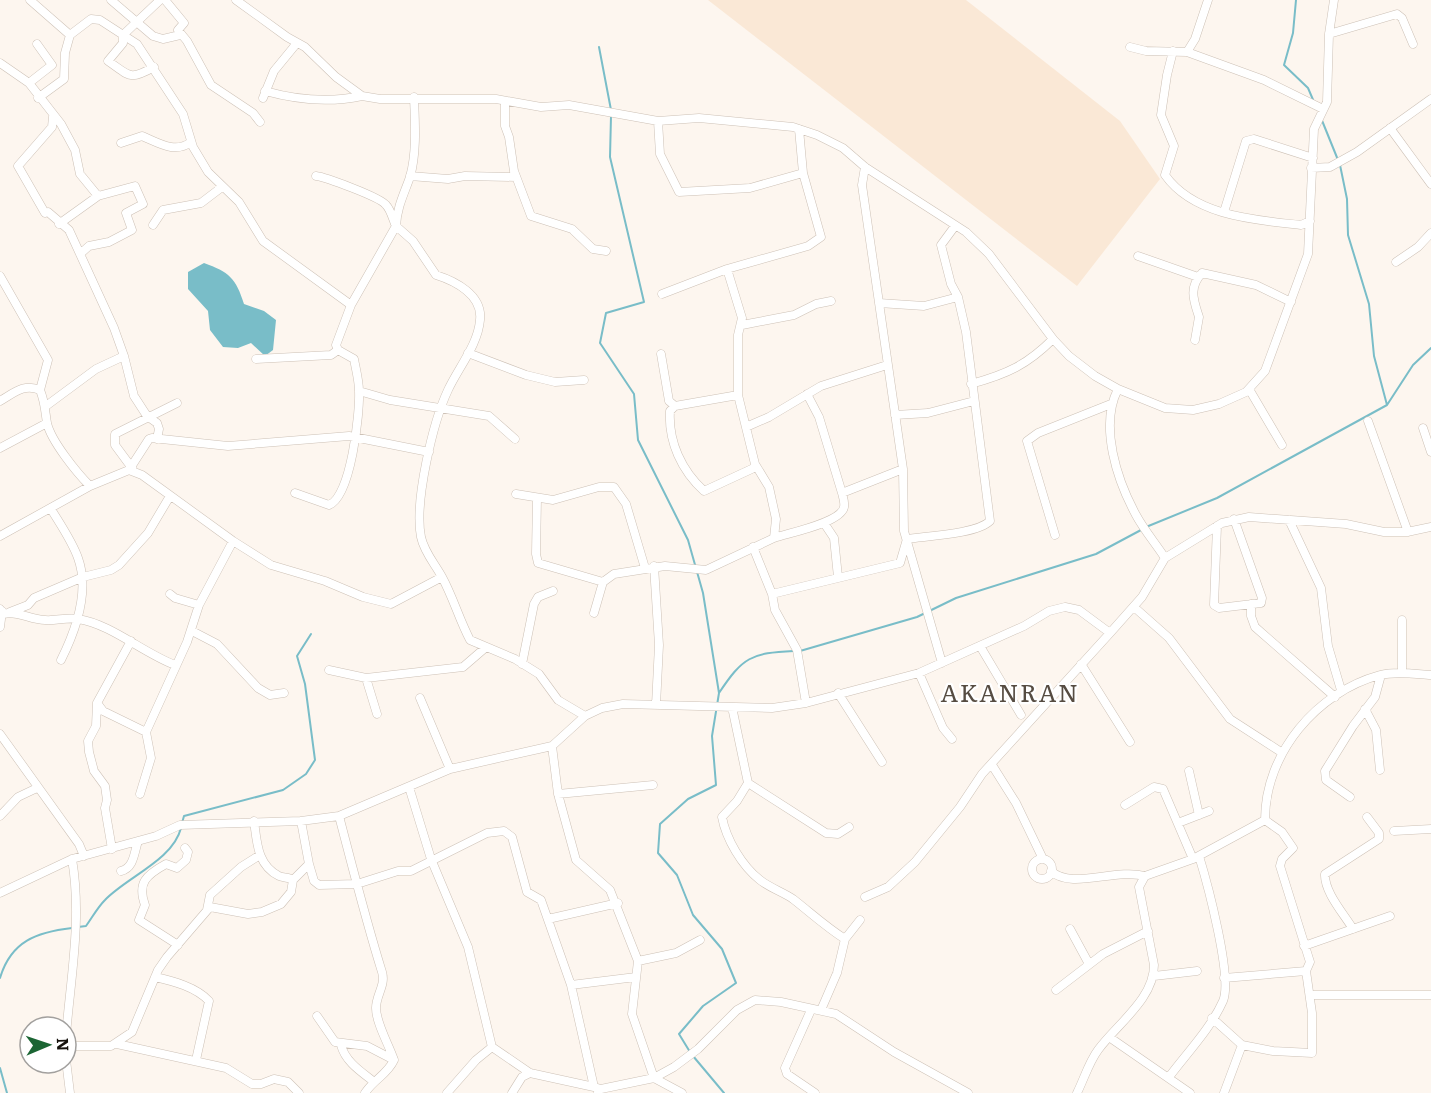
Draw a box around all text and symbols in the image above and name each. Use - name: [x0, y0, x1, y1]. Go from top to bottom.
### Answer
- district label: AKANRAN: [941, 674, 1080, 709]
- north arrow: [18, 1015, 78, 1075]
- text: N: [52, 1037, 76, 1052]

